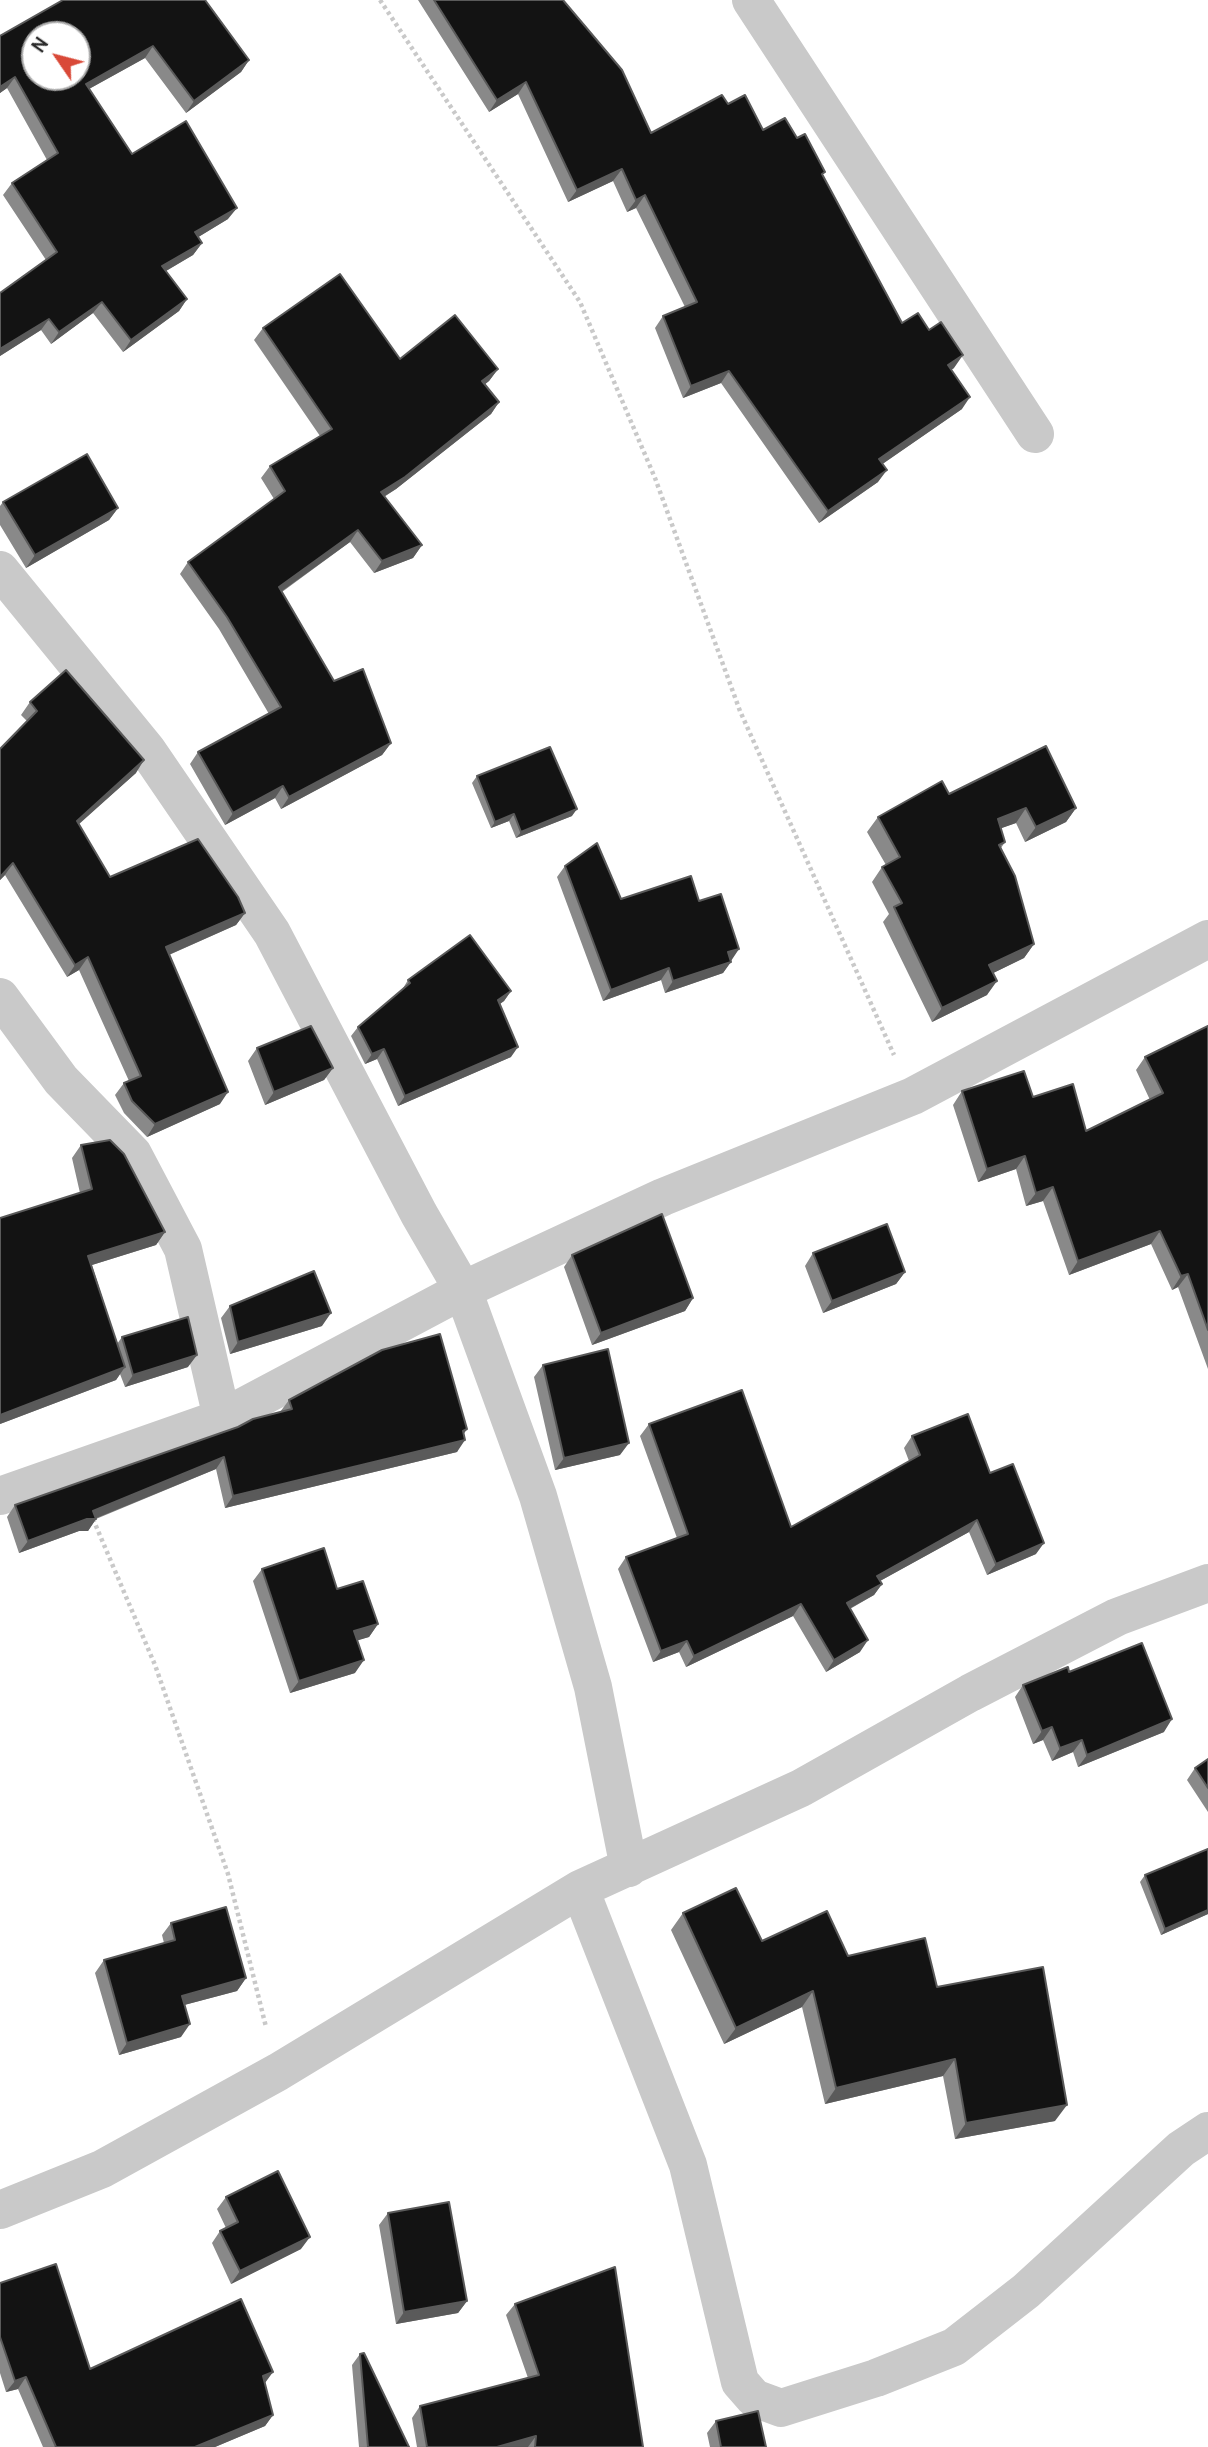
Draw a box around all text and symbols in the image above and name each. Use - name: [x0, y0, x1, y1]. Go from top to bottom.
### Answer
- north arrow: [21, 21, 91, 91]
- text: N: [27, 33, 53, 57]

